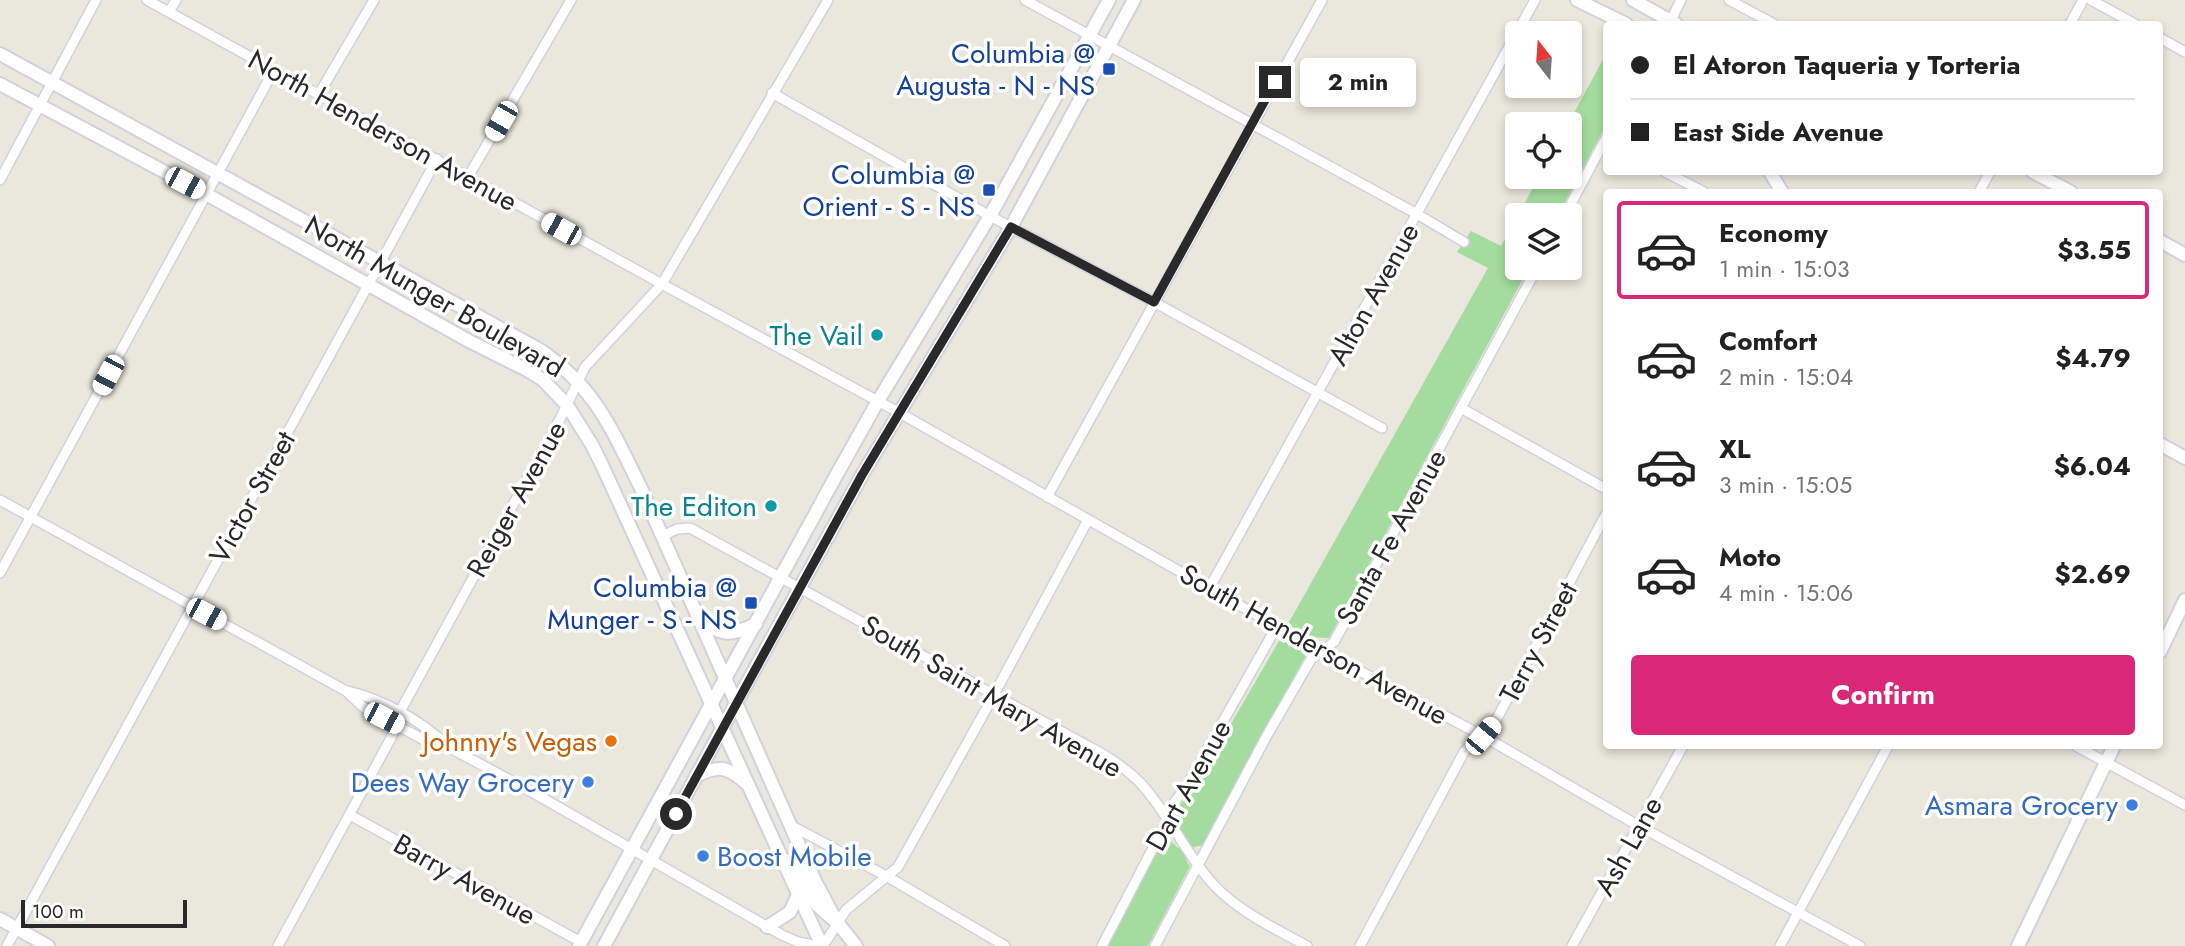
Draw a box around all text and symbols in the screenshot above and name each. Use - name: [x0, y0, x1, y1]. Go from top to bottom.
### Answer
- north arrow: [1505, 21, 1582, 98]
- map controls: [1505, 21, 1582, 280]
- place label: Columbia @ Augusta - N - NS: [896, 33, 1095, 106]
- street label: North Henderson Avenue: [241, 39, 525, 222]
- text: El Atoron Taqueria y Torteria: [1673, 46, 2021, 84]
- callout: 2 min: [1300, 57, 1415, 106]
- marker: Columbia @ Augusta - N - NS: [1101, 61, 1117, 77]
- text: 2 min: [1328, 65, 1388, 99]
- route end: [1259, 66, 1291, 98]
- car: [482, 98, 521, 144]
- button: locate: [1505, 112, 1582, 189]
- text: East Side Avenue: [1673, 113, 1884, 151]
- place label: Columbia @ Orient - S - NS: [802, 154, 975, 227]
- car: [162, 164, 209, 202]
- marker: Columbia @ Orient - S - NS: [981, 182, 997, 198]
- button: layers: [1505, 203, 1582, 280]
- street label: North Munger Boulevard: [297, 205, 572, 388]
- car: [538, 210, 585, 248]
- text: Economy: [1719, 214, 1828, 252]
- street label: Alton Avenue: [1317, 216, 1429, 373]
- icon: car: [1635, 219, 1698, 282]
- text: $3.55: [2057, 231, 2131, 269]
- text: 1 min · 15:03: [1719, 252, 1850, 286]
- place label: The Vail: [770, 315, 863, 356]
- text: Comfort: [1719, 322, 1817, 360]
- marker: The Vail: [869, 327, 885, 343]
- icon: car: [1635, 327, 1698, 390]
- text: $4.79: [2055, 339, 2131, 377]
- car: [89, 352, 128, 398]
- text: 2 min · 15:04: [1719, 360, 1853, 394]
- street label: Reiger Avenue: [457, 414, 576, 585]
- street label: Victor Street: [199, 423, 306, 571]
- text: XL: [1719, 430, 1751, 468]
- icon: car: [1635, 435, 1698, 498]
- street label: Santa Fe Avenue: [1326, 442, 1457, 633]
- text: $6.04: [2054, 447, 2131, 485]
- text: 3 min · 15:05: [1719, 468, 1852, 502]
- place label: The Editon: [631, 486, 757, 527]
- marker: The Editon: [763, 498, 779, 514]
- text: Moto: [1719, 538, 1781, 576]
- icon: car: [1635, 543, 1698, 606]
- street label: South Henderson Avenue: [1172, 554, 1455, 735]
- text: $2.69: [2055, 555, 2131, 593]
- place label: Columbia @ Munger - S - NS: [547, 567, 737, 640]
- street label: Terry Street: [1489, 574, 1588, 710]
- text: 4 min · 15:06: [1719, 576, 1853, 610]
- car: [183, 595, 230, 633]
- marker: Columbia @ Munger - S - NS: [743, 595, 759, 611]
- street label: South Saint Mary Avenue: [853, 605, 1130, 788]
- button: Confirm: [1631, 655, 2135, 735]
- car: [361, 699, 408, 737]
- street label: Dart Avenue: [1135, 712, 1241, 858]
- car: [1462, 713, 1505, 759]
- place label: Johnny's Vegas: [418, 721, 597, 762]
- marker: Johnny's Vegas: [603, 733, 619, 749]
- place label: Dees Way Grocery: [351, 762, 575, 803]
- marker: Dees Way Grocery: [580, 774, 596, 790]
- place label: Asmara Grocery: [1925, 785, 2119, 826]
- street label: Ash Lane: [1584, 789, 1673, 903]
- marker: Asmara Grocery: [2124, 797, 2140, 813]
- route start: [660, 798, 692, 830]
- street label: Barry Avenue: [386, 823, 543, 935]
- place label: Boost Mobile: [717, 836, 872, 877]
- marker: Boost Mobile: [695, 848, 711, 864]
- scale bar: [21, 897, 187, 929]
- text: 100 m: [32, 898, 84, 925]

